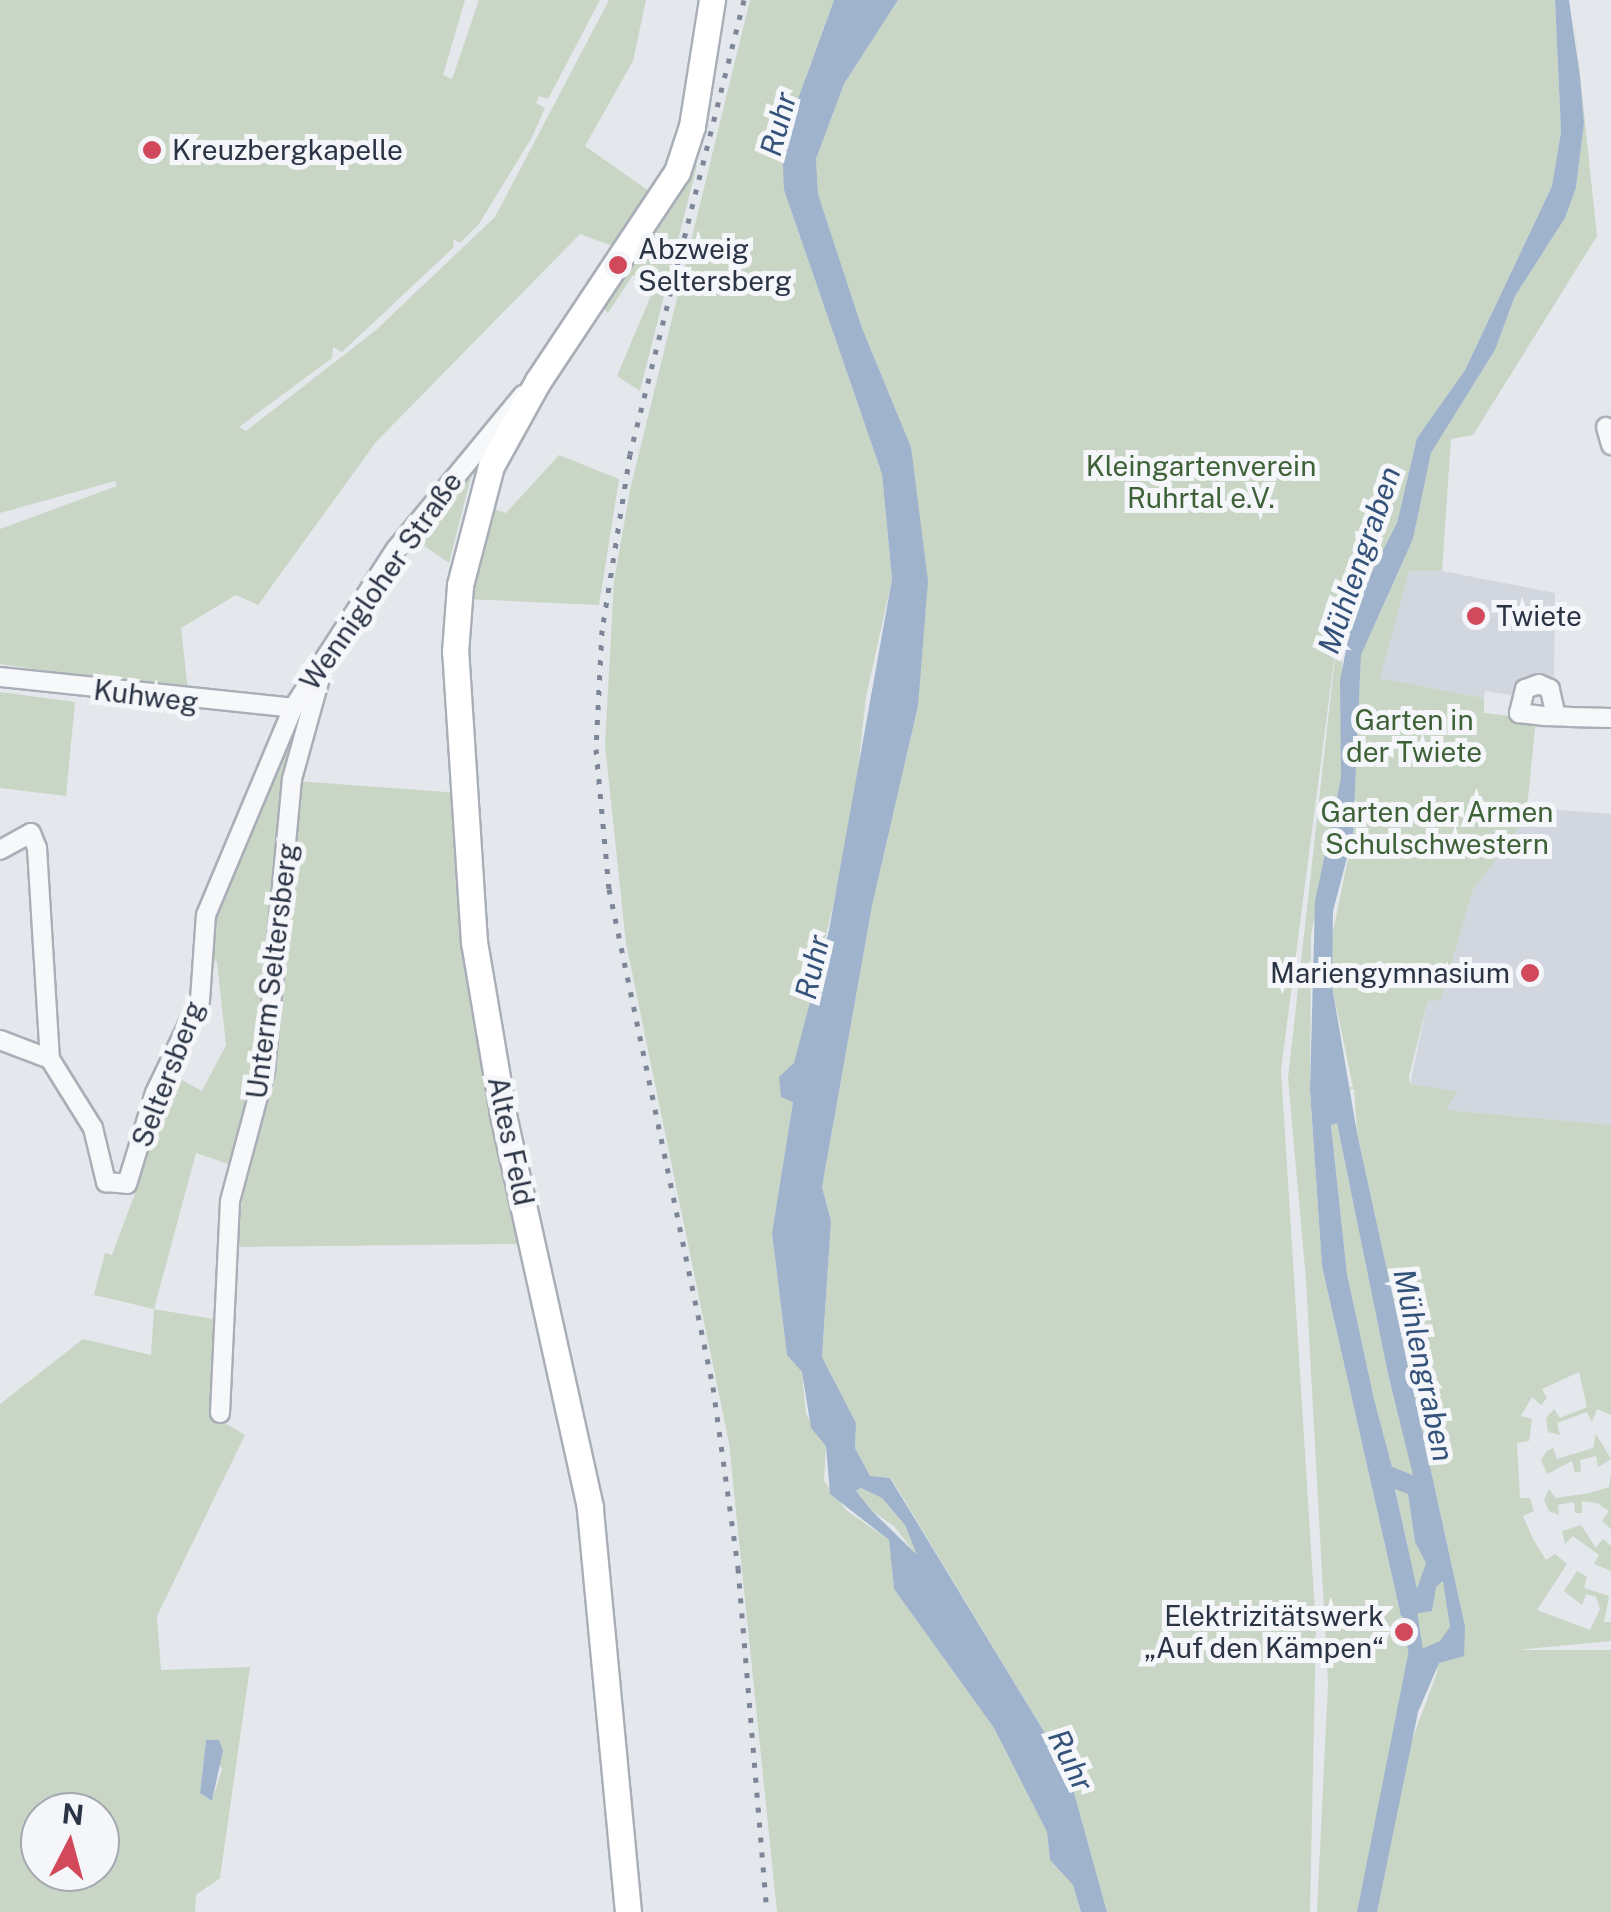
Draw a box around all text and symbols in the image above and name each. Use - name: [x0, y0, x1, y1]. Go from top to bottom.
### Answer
- water label: Ruhr: [752, 88, 804, 160]
- place label: Kreuzbergkapelle: [172, 133, 403, 167]
- marker: Kreuzbergkapelle: [141, 139, 163, 161]
- place label: Abzweig Seltersberg: [638, 232, 792, 298]
- marker: Abzweig Seltersberg: [607, 254, 629, 276]
- park label: Kleingartenverein Ruhrtal e.V.: [1086, 449, 1316, 515]
- water label: Mühlengraben: [1310, 462, 1408, 658]
- street label: Wennigloher Straße: [293, 465, 469, 697]
- place label: Twiete: [1496, 599, 1582, 633]
- marker: Twiete: [1465, 605, 1487, 627]
- street label: Kuhweg: [92, 673, 200, 719]
- park label: Garten in der Twiete: [1346, 703, 1482, 769]
- park label: Garten der Armen Schulschwestern: [1320, 795, 1554, 861]
- street label: Unterm Seltersberg: [240, 841, 304, 1101]
- water label: Ruhr: [787, 931, 837, 1003]
- place label: Mariengymnasium: [1270, 956, 1510, 990]
- marker: Mariengymnasium: [1519, 962, 1541, 984]
- street label: Seltersberg: [125, 996, 211, 1152]
- street label: Altes Feld: [481, 1073, 541, 1209]
- water label: Mühlengraben: [1386, 1265, 1462, 1465]
- place label: Elektrizitätswerk „Auf den Kämpen“: [1144, 1599, 1384, 1665]
- marker: Elektrizitätswerk „Auf den Kämpen“: [1393, 1621, 1415, 1643]
- water label: Ruhr: [1041, 1723, 1101, 1797]
- north arrow: [20, 1792, 120, 1892]
- text: N: [60, 1796, 86, 1831]

